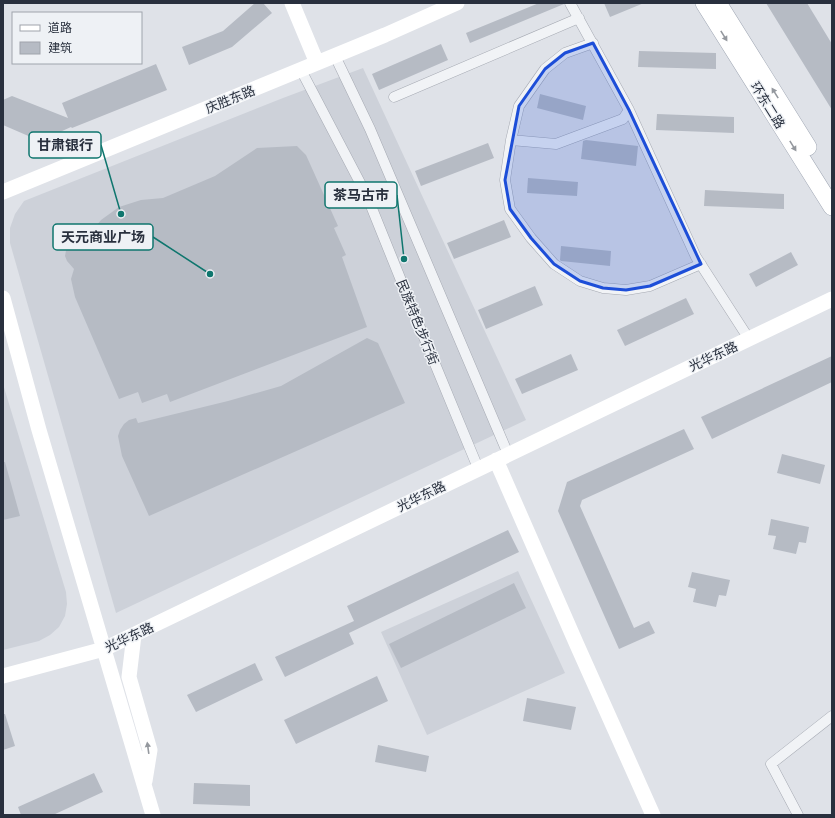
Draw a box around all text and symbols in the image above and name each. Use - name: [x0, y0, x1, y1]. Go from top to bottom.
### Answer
- legend: [12, 12, 142, 64]
- text: 道路: [48, 21, 72, 35]
- one-way arrow: [721, 30, 728, 42]
- text: 建筑: [48, 41, 72, 55]
- street label: 环东二路: [747, 79, 788, 131]
- street label: 庆胜东路: [203, 83, 257, 116]
- one-way arrow: [771, 87, 778, 99]
- callout: 甘肃银行: [29, 132, 101, 158]
- text: 甘肃银行: [37, 137, 93, 154]
- one-way arrow: [790, 140, 797, 152]
- callout: 茶马古市: [325, 182, 397, 208]
- text: 茶马古市: [333, 187, 389, 204]
- callout: 天元商业广场: [53, 224, 153, 250]
- text: 天元商业广场: [61, 229, 145, 246]
- street label: 民族特色步行街: [394, 277, 442, 367]
- street label: 光华东路: [686, 339, 740, 374]
- street label: 光华东路: [395, 478, 448, 515]
- street label: 光华东路: [102, 620, 156, 655]
- one-way arrow: [145, 742, 151, 754]

